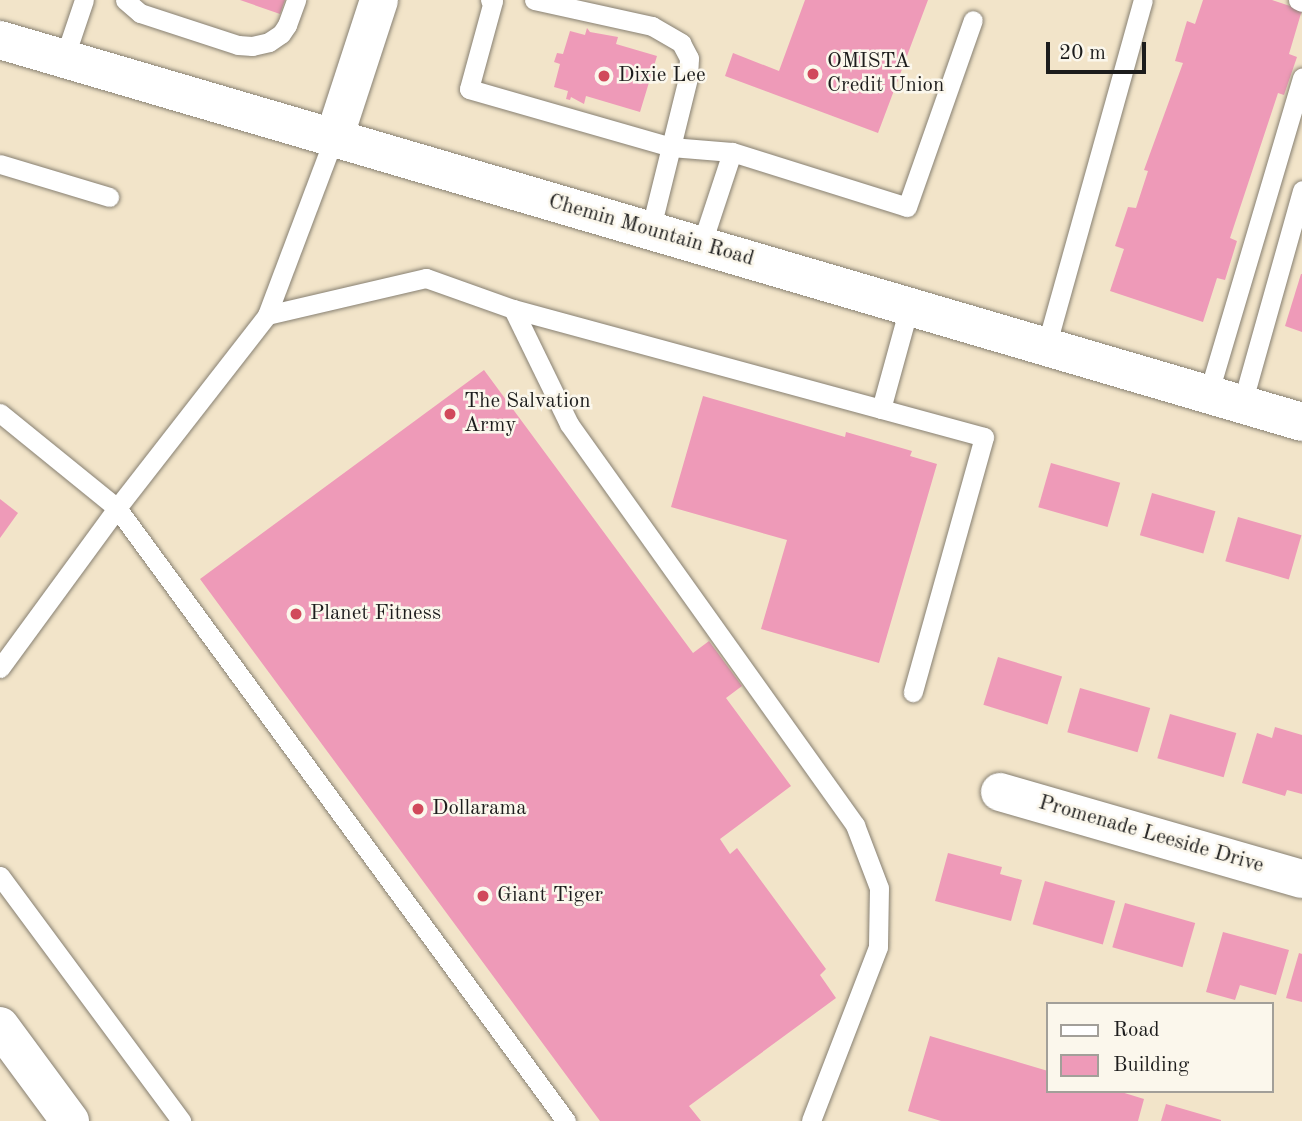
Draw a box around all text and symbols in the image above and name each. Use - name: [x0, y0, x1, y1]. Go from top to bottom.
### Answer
- scale bar: [1050, 28, 1150, 72]
- text: 20 m: [1059, 43, 1106, 64]
- place label: OMISTA Credit Union: [827, 49, 944, 99]
- place label: Dixie Lee: [618, 63, 706, 89]
- marker: OMISTA Credit Union: [805, 66, 821, 82]
- marker: Dixie Lee: [596, 68, 612, 84]
- street label: Chemin Mountain Road: [545, 190, 757, 272]
- place label: The Salvation Army: [464, 389, 591, 439]
- marker: The Salvation Army: [442, 406, 458, 422]
- place label: Planet Fitness: [310, 601, 441, 627]
- marker: Planet Fitness: [288, 606, 304, 622]
- street label: Promenade Leeside Drive: [1036, 791, 1266, 879]
- place label: Dollarama: [432, 796, 527, 822]
- marker: Dollarama: [410, 801, 426, 817]
- place label: Giant Tiger: [497, 883, 603, 909]
- marker: Giant Tiger: [475, 888, 491, 904]
- legend: [1046, 1002, 1274, 1093]
- text: Road: [1113, 1020, 1160, 1041]
- text: Building: [1113, 1055, 1189, 1076]

